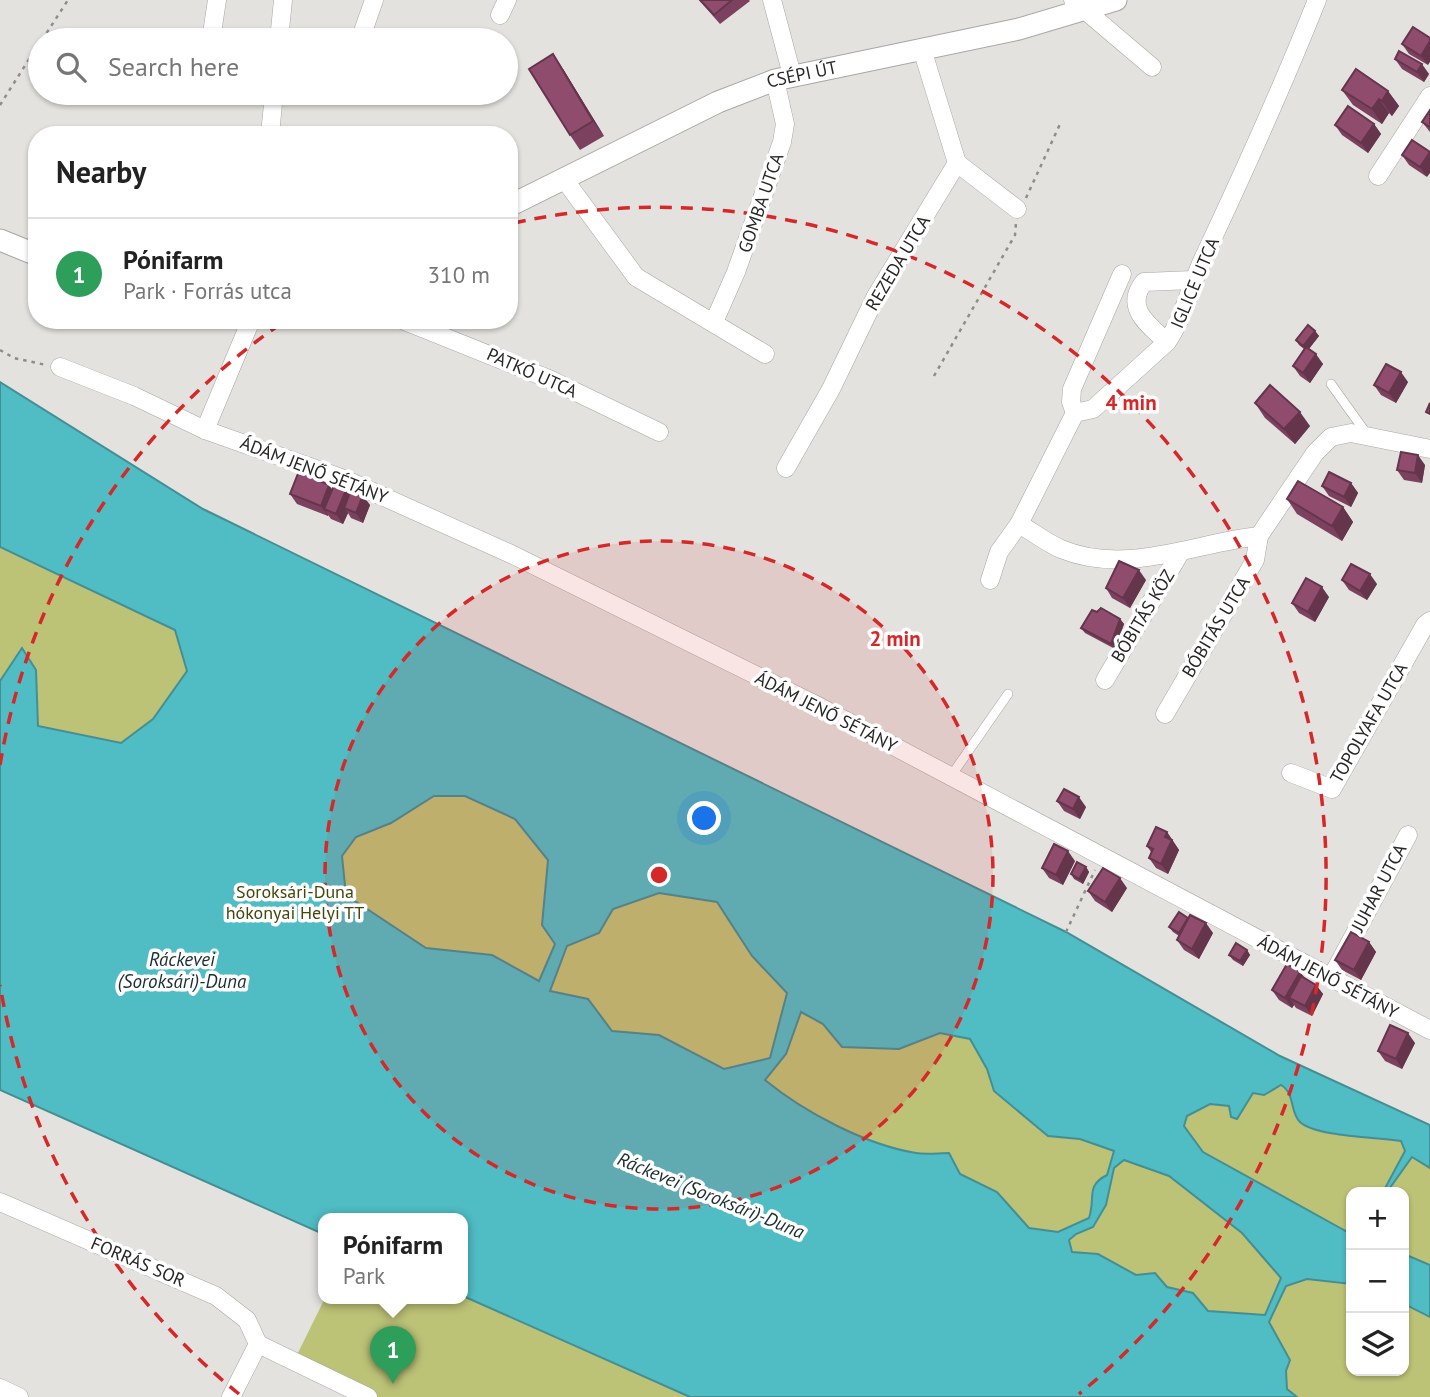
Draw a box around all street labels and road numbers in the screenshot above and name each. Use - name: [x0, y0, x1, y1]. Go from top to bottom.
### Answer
- street label: CSÉPI ÚT: [763, 55, 839, 93]
- street label: GOMBA UTCA: [733, 150, 788, 256]
- street label: REZEDA UTCA: [860, 211, 935, 314]
- street label: IGLICE UTCA: [1165, 233, 1224, 332]
- street label: PATKÓ UTCA: [483, 342, 581, 403]
- street label: ÁDÁM JENŐ SÉTÁNY: [237, 431, 391, 508]
- street label: BÓBITÁS KÖZ: [1106, 565, 1179, 666]
- street label: BÓBITÁS UTCA: [1177, 572, 1255, 681]
- street label: TOPOLYAFA UTCA: [1325, 658, 1413, 787]
- street label: ÁDÁM JENŐ SÉTÁNY: [751, 666, 901, 757]
- street label: JUHAR UTCA: [1345, 839, 1412, 937]
- street label: ÁDÁM JENŐ SÉTÁNY: [1254, 930, 1403, 1023]
- street label: FORRÁS SOR: [88, 1231, 189, 1292]

